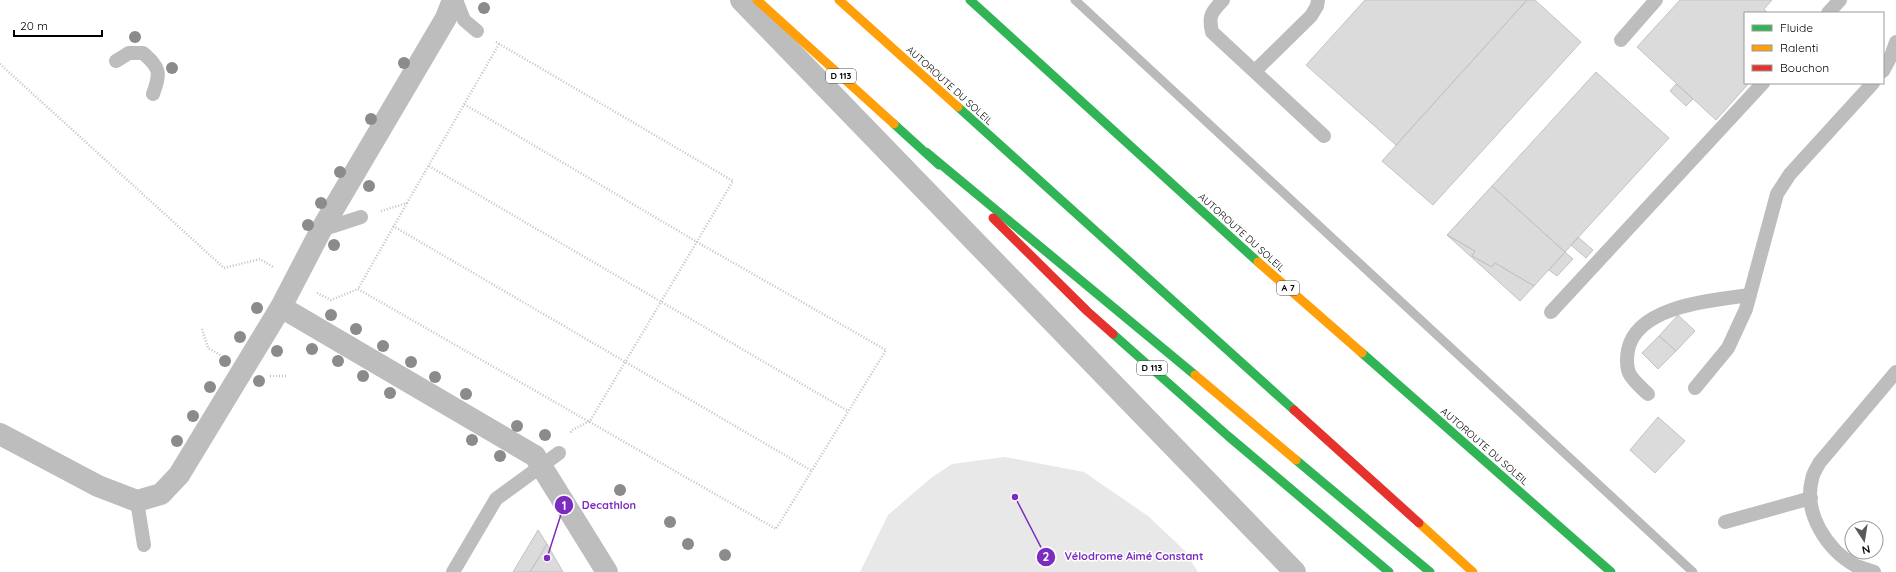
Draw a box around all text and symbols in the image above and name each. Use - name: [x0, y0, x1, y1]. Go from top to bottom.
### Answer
- scale bar: [14, 12, 102, 38]
- legend: [1744, 12, 1884, 84]
- text: 20 m: [20, 18, 48, 33]
- text: Fluide: [1780, 20, 1813, 35]
- text: Ralenti: [1780, 40, 1818, 55]
- street label: AUTOROUTE DU SOLEIL: [904, 43, 996, 128]
- text: Bouchon: [1780, 60, 1829, 75]
- road number: D 113: [826, 69, 856, 83]
- street label: AUTOROUTE DU SOLEIL: [1196, 190, 1288, 275]
- road number: A 7: [1277, 281, 1299, 295]
- road number: D 113: [1137, 361, 1167, 375]
- street label: AUTOROUTE DU SOLEIL: [1438, 405, 1532, 488]
- callout: Decathlon: [554, 494, 644, 517]
- text: 1: [562, 498, 566, 513]
- text: Decathlon: [582, 498, 636, 512]
- north arrow: [1844, 520, 1884, 560]
- text: N: [1861, 542, 1871, 557]
- callout: Vélodrome Aimé Constant: [1036, 545, 1211, 568]
- text: 2: [1043, 549, 1050, 564]
- text: Vélodrome Aimé Constant: [1065, 549, 1203, 563]

